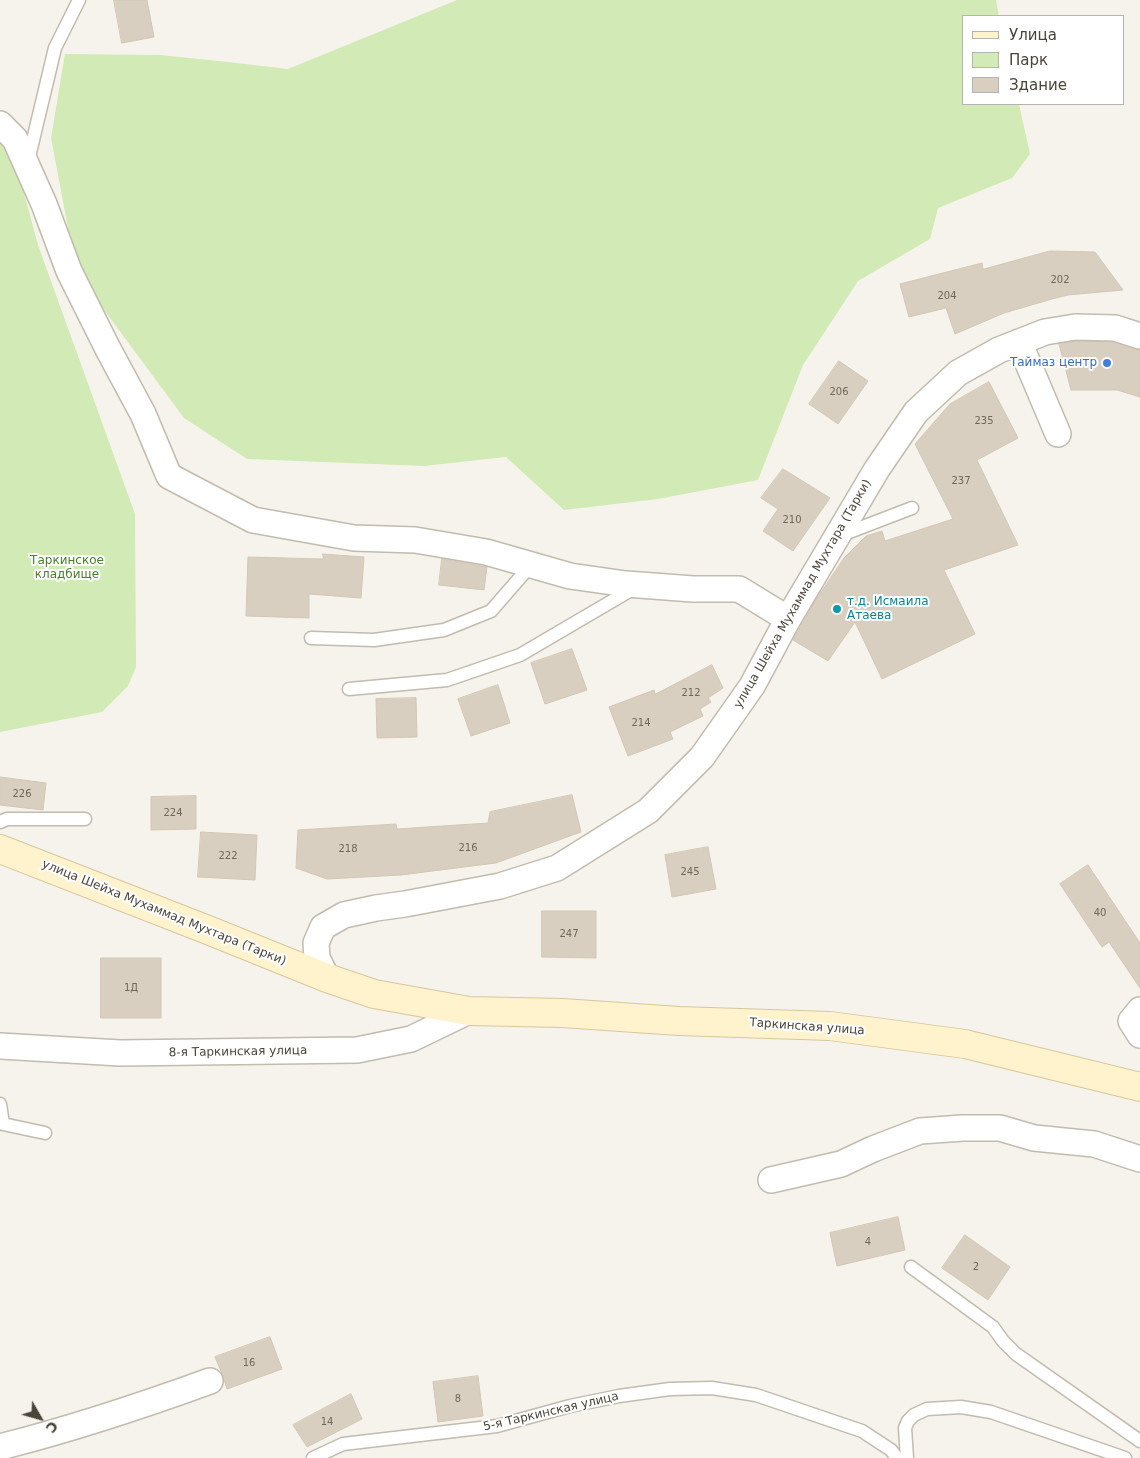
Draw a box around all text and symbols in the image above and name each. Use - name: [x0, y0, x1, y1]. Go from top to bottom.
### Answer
- legend: [962, 15, 1125, 105]
- text: Улица: [1009, 26, 1057, 44]
- text: Парк: [1009, 51, 1048, 69]
- text: Здание: [1009, 76, 1067, 94]
- house number: 202: [1050, 274, 1070, 286]
- house number: 204: [937, 290, 957, 302]
- place label: Таймаз центр: [1010, 356, 1097, 370]
- marker: Таймаз центр: [1101, 357, 1113, 369]
- house number: 206: [829, 386, 849, 398]
- house number: 235: [974, 415, 994, 427]
- house number: 237: [951, 475, 971, 487]
- street label: улица Шейха Мухаммад Мухтара (Тарки): [731, 477, 875, 711]
- house number: 210: [782, 514, 802, 526]
- park label: Таркинское кладбище: [30, 554, 104, 582]
- place label: т.д. Исмаила Атаева: [847, 595, 929, 623]
- marker: т.д. Исмаила Атаева: [831, 603, 843, 615]
- house number: 212: [681, 687, 701, 699]
- house number: 214: [631, 717, 651, 729]
- house number: 226: [12, 788, 32, 800]
- house number: 224: [163, 807, 183, 819]
- house number: 216: [458, 842, 478, 854]
- house number: 218: [338, 843, 358, 855]
- house number: 222: [218, 850, 238, 862]
- street label: улица Шейха Мухаммад Мухтара (Тарки): [40, 857, 288, 969]
- house number: 245: [680, 866, 700, 878]
- house number: 40: [1094, 907, 1106, 919]
- house number: 247: [559, 928, 579, 940]
- house number: 1Д: [124, 982, 138, 994]
- street label: Таркинская улица: [749, 1016, 865, 1038]
- street label: 8-я Таркинская улица: [169, 1044, 307, 1060]
- house number: 4: [865, 1236, 871, 1248]
- house number: 2: [973, 1261, 979, 1273]
- house number: 16: [243, 1357, 255, 1369]
- street label: 5-я Таркинская улица: [482, 1389, 620, 1435]
- north arrow: [15, 1393, 65, 1443]
- house number: 8: [455, 1393, 461, 1405]
- house number: 14: [321, 1416, 333, 1428]
- text: С: [42, 1418, 61, 1436]

